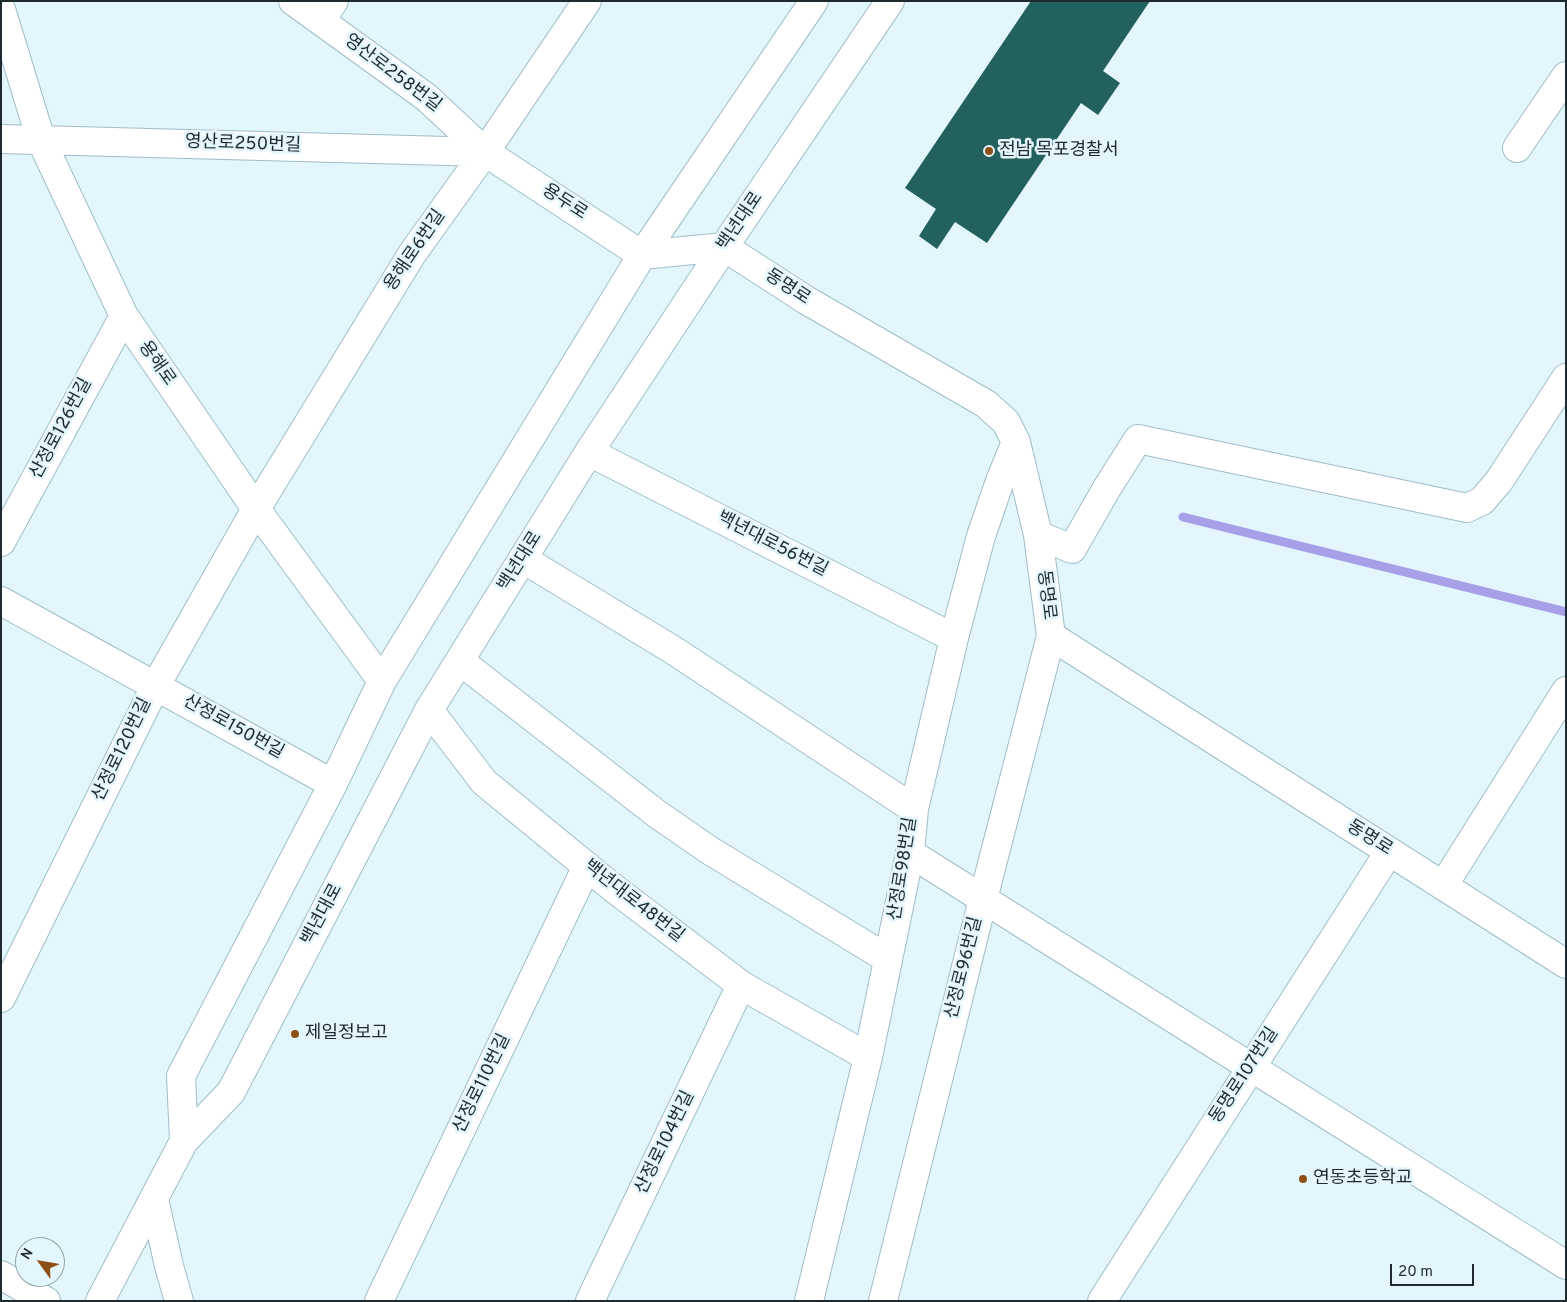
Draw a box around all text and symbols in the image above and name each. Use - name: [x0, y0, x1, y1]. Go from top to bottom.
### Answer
- street label: 영산로258번길: [339, 30, 445, 118]
- street label: 영산로250번길: [184, 132, 302, 158]
- place label: 전남 목포경찰서: [999, 140, 1119, 162]
- marker: 전남 목포경찰서: [983, 145, 995, 157]
- street label: 용두로: [537, 180, 591, 226]
- street label: 백년대로: [714, 189, 768, 255]
- street label: 용해로6번길: [381, 206, 451, 296]
- street label: 동명로: [760, 265, 814, 311]
- street label: 용해로: [133, 337, 179, 391]
- street label: 산정로126번길: [26, 375, 98, 483]
- street label: 백년대로56번길: [713, 508, 831, 582]
- street label: 백년대로: [494, 528, 548, 596]
- street label: 동명로: [1031, 569, 1059, 621]
- street label: 산정로150번길: [179, 691, 287, 765]
- street label: 산정로120번길: [89, 695, 157, 805]
- street label: 산정로98번길: [885, 816, 923, 922]
- street label: 동명로: [1342, 817, 1396, 861]
- street label: 백년대로48번길: [578, 856, 688, 948]
- street label: 백년대로: [298, 881, 348, 949]
- street label: 산정로96번길: [942, 915, 988, 1021]
- place label: 제일정보고: [305, 1023, 388, 1045]
- street label: 동명로107번길: [1206, 1024, 1284, 1128]
- marker: 제일정보고: [289, 1028, 301, 1040]
- street label: 산정로110번길: [450, 1031, 516, 1137]
- street label: 산정로104번길: [632, 1088, 700, 1198]
- place label: 연동초등학교: [1313, 1168, 1412, 1190]
- marker: 연동초등학교: [1297, 1173, 1309, 1185]
- north arrow: [15, 1237, 65, 1287]
- text: N: [18, 1246, 38, 1263]
- scale bar: [1392, 1254, 1476, 1286]
- text: 20 m: [1398, 1263, 1433, 1282]

